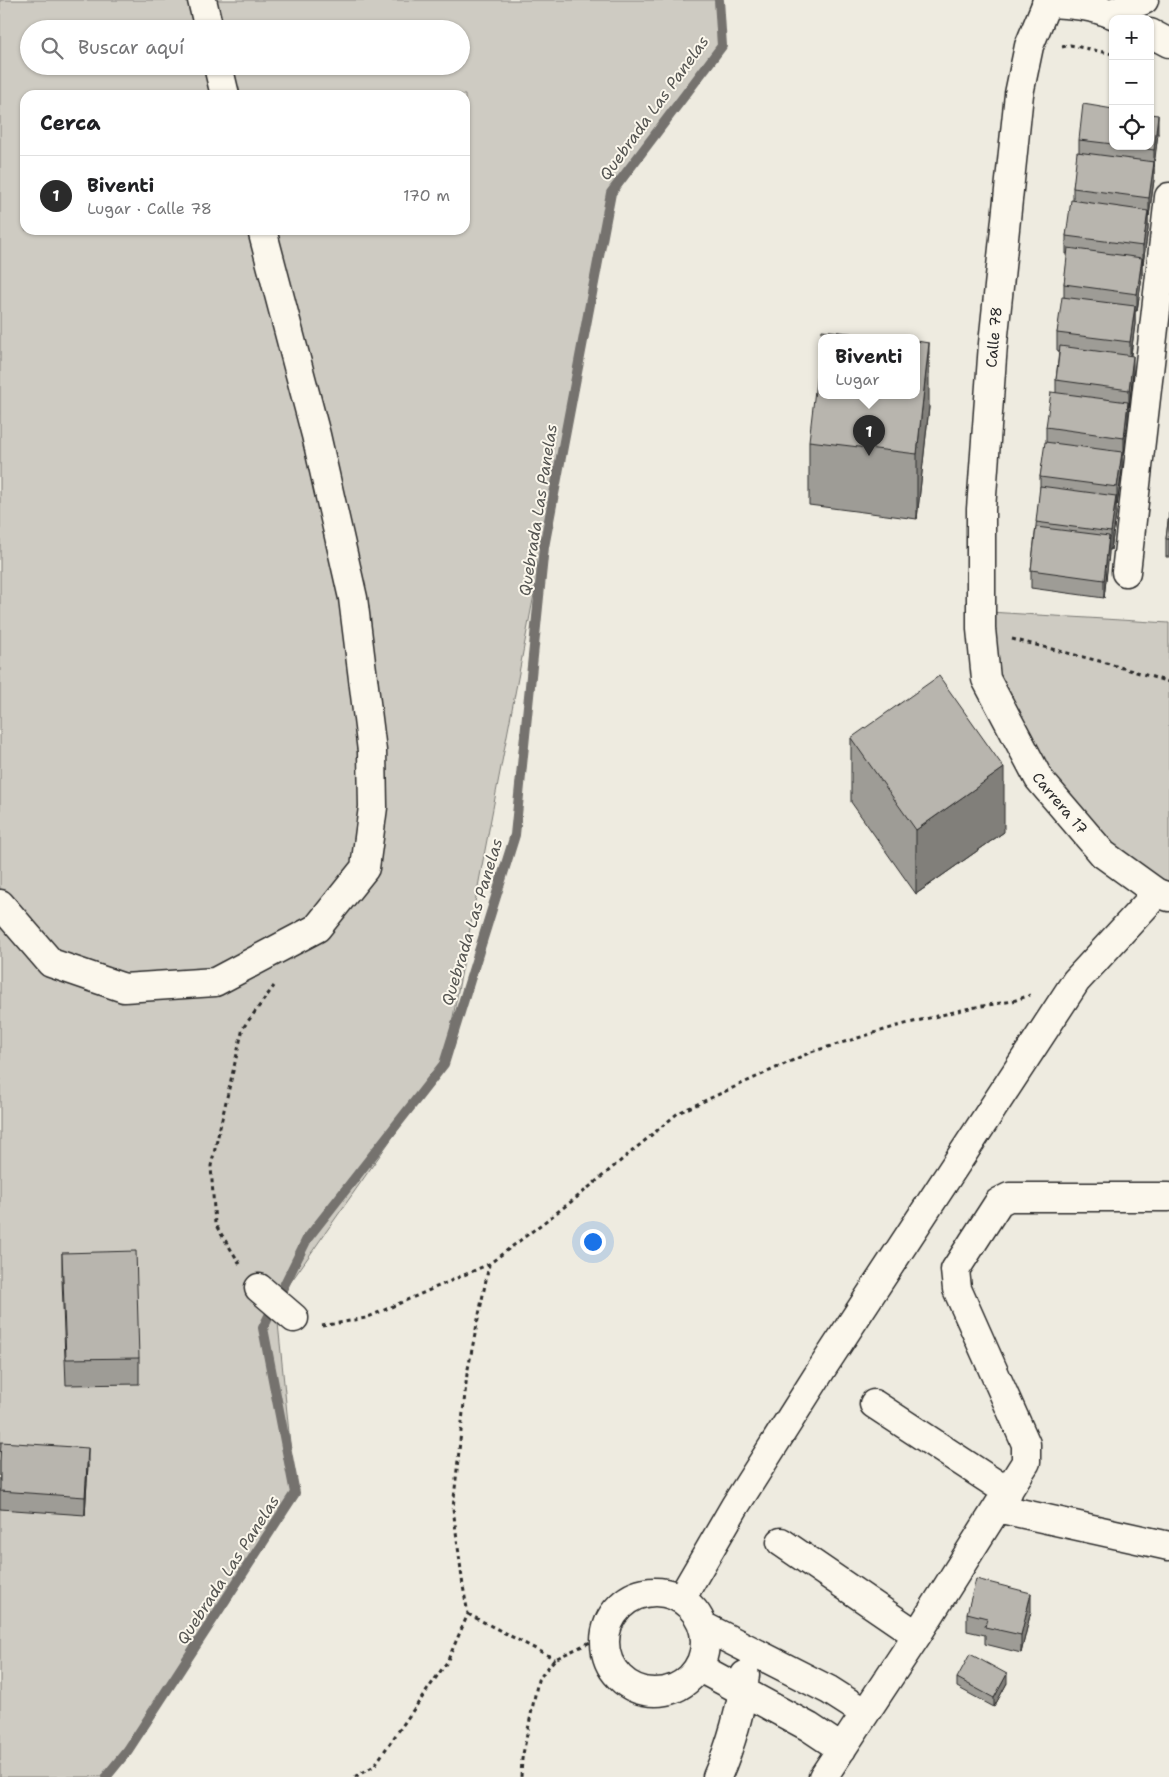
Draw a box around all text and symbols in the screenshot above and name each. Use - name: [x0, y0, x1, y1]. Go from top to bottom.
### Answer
- map controls: [1109, 15, 1154, 150]
- button: +: [1109, 15, 1154, 60]
- search box: [20, 20, 470, 75]
- water label: Quebrada Las Panelas: [594, 31, 714, 184]
- icon: search: [38, 34, 66, 62]
- text: Buscar aquí: [78, 35, 184, 60]
- button: −: [1109, 60, 1154, 105]
- button: locate: [1109, 105, 1154, 150]
- text: Cerca: [40, 109, 101, 137]
- text: Biventi: [87, 173, 154, 198]
- text: 1: [52, 185, 60, 206]
- text: 170 m: [403, 185, 450, 206]
- text: Lugar · Calle 78: [87, 198, 212, 219]
- street label: Calle 78: [981, 306, 1007, 368]
- popup: [818, 334, 920, 399]
- text: Biventi: [835, 344, 903, 369]
- text: Lugar: [835, 369, 880, 390]
- pin: 1: [853, 415, 885, 456]
- water label: Quebrada Las Panelas: [514, 422, 562, 597]
- street label: Carrera 17: [1027, 769, 1092, 839]
- water label: Quebrada Las Panelas: [437, 836, 507, 1008]
- your location: [580, 1229, 606, 1255]
- water label: Quebrada Las Panelas: [172, 1491, 284, 1649]

